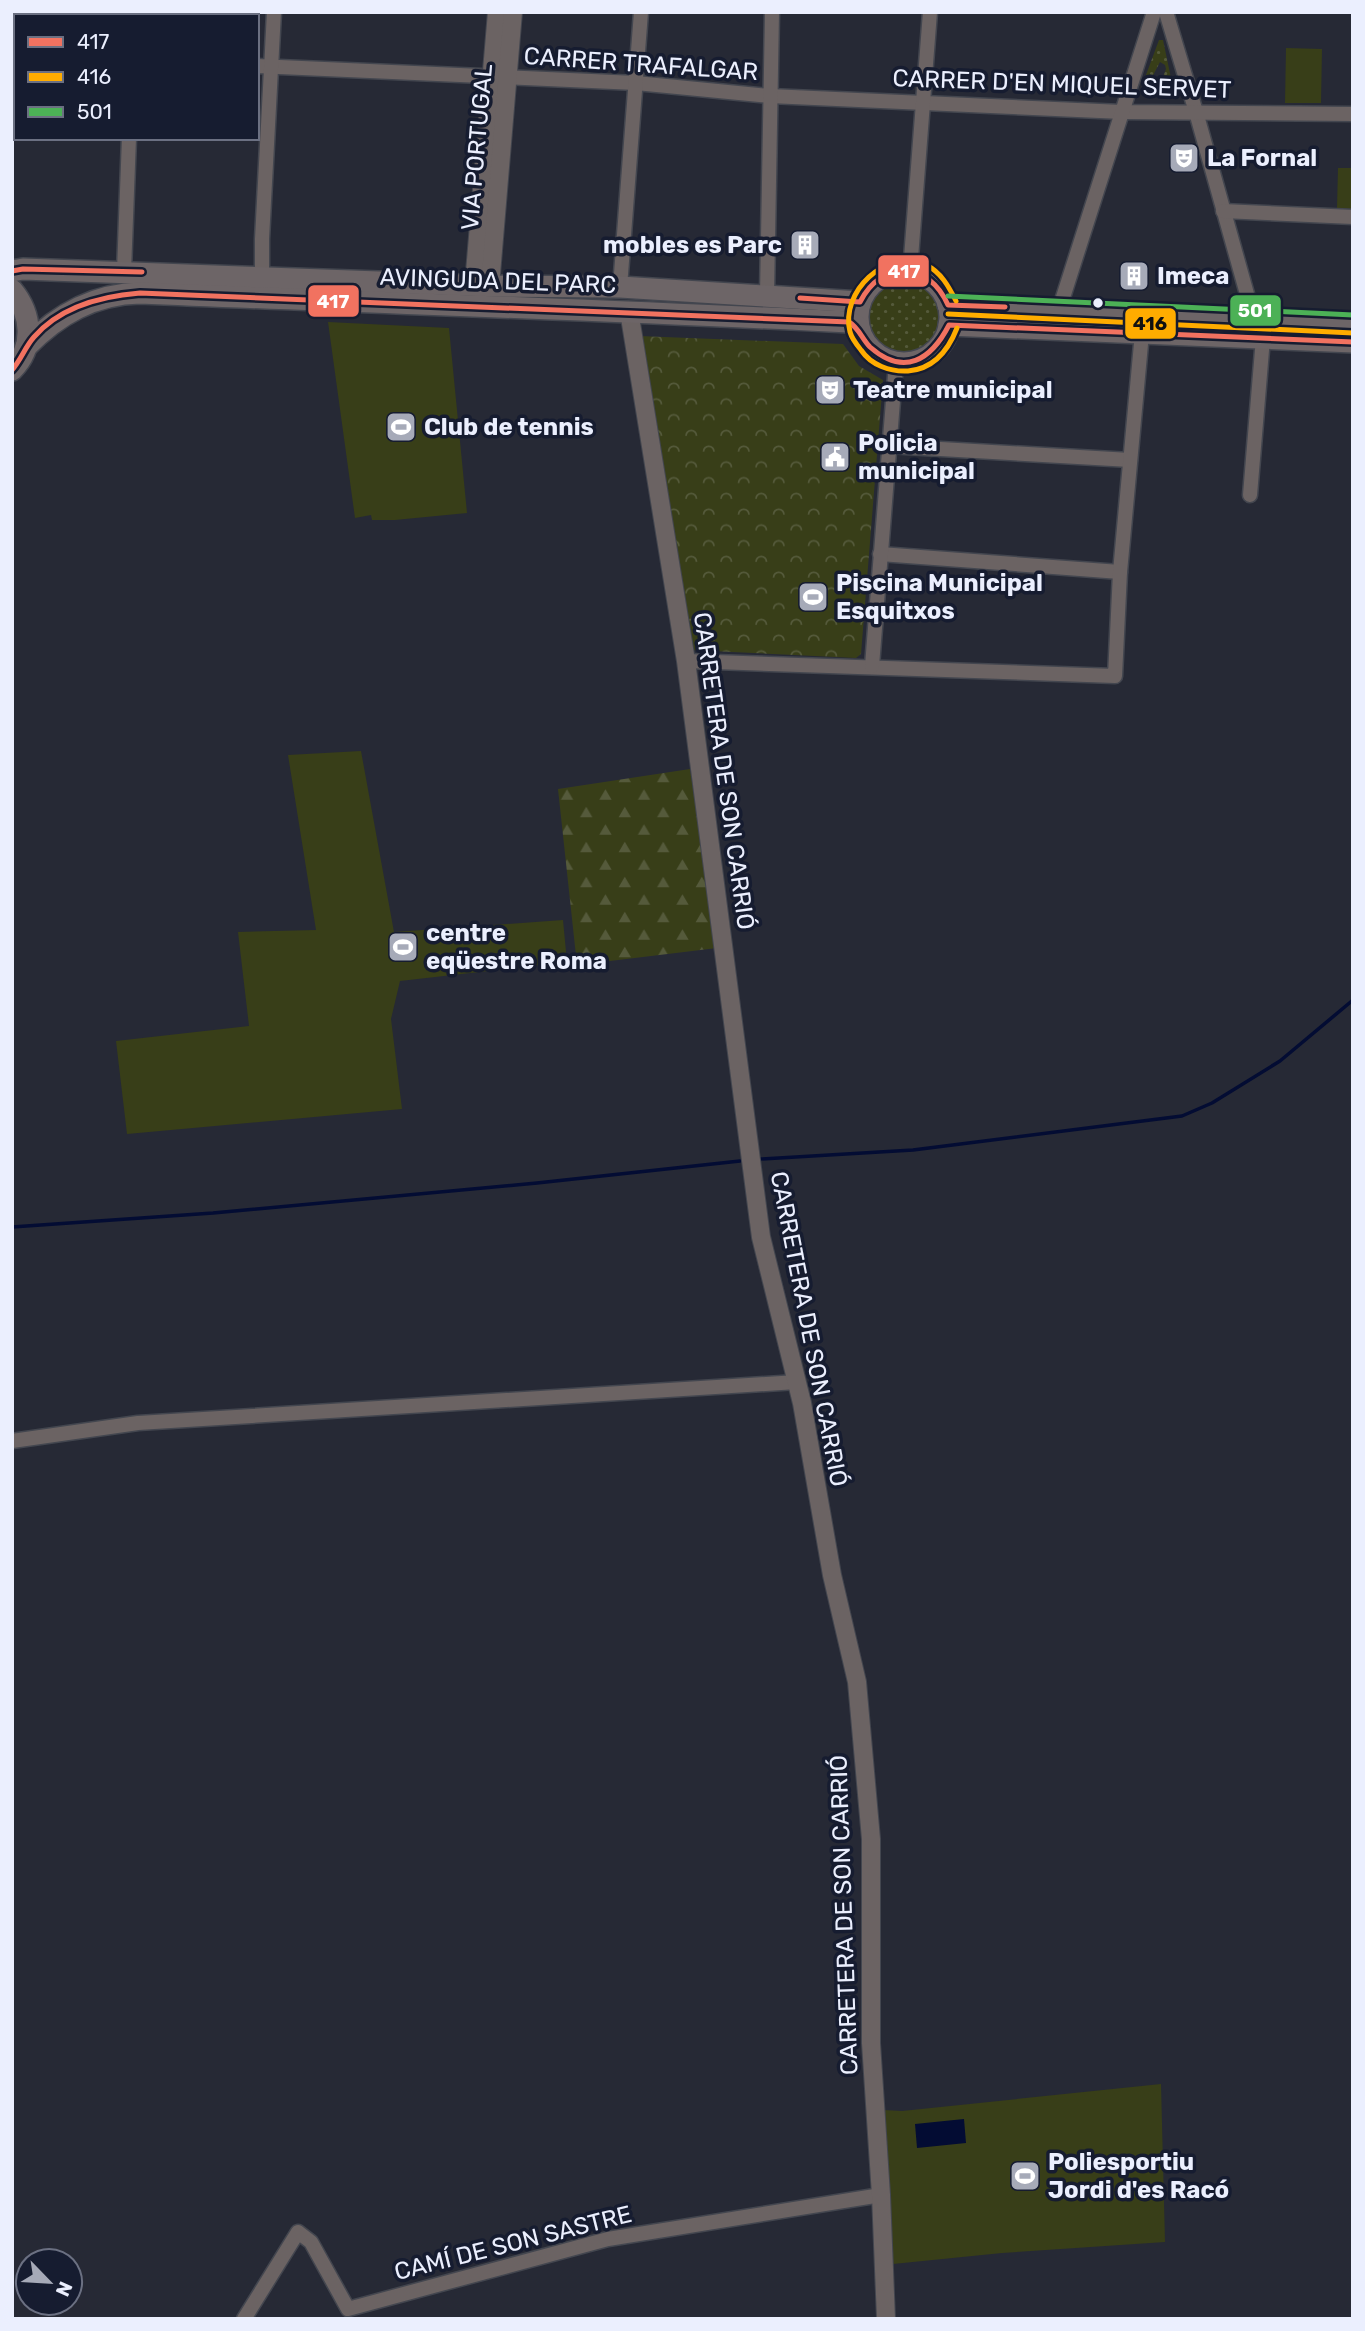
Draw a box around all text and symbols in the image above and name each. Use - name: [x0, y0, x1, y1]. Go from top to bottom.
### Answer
- legend: [14, 14, 259, 140]
- text: 417: [77, 29, 110, 54]
- street label: CARRER TRAFALGAR: [523, 42, 759, 86]
- street label: VIA PORTUGAL: [456, 62, 498, 231]
- text: 416: [77, 64, 111, 89]
- street label: CARRER D'EN MIQUEL SERVET: [892, 64, 1232, 104]
- text: 501: [77, 99, 112, 124]
- theatre icon: La Fornal: [1167, 141, 1201, 175]
- place label: La Fornal: [1207, 144, 1317, 172]
- building icon: mobles es Parc: [788, 228, 822, 262]
- place label: mobles es Parc: [603, 231, 782, 259]
- line badge: 417: [877, 254, 930, 288]
- building icon: Imeca: [1117, 259, 1151, 293]
- text: 417: [888, 260, 921, 283]
- place label: Imeca: [1157, 262, 1229, 290]
- street label: AVINGUDA DEL PARC: [379, 263, 617, 299]
- line badge: 417: [307, 284, 360, 318]
- text: 417: [317, 290, 350, 313]
- line badge: 501: [1229, 294, 1282, 327]
- unlabelled marker: [1091, 296, 1105, 310]
- text: 501: [1238, 299, 1272, 322]
- line badge: 416: [1124, 307, 1177, 340]
- text: 416: [1133, 312, 1167, 335]
- theatre icon: Teatre municipal: [813, 373, 847, 407]
- place label: Teatre municipal: [853, 376, 1053, 404]
- sports icon: Club de tennis: [384, 410, 418, 444]
- place label: Club de tennis: [424, 413, 594, 441]
- place label: Policia municipal: [858, 429, 975, 485]
- public building icon: Policia municipal: [818, 440, 852, 474]
- place label: Piscina Municipal Esquitxos: [836, 569, 1043, 625]
- sports icon: Piscina Municipal Esquitxos: [796, 580, 830, 614]
- street label: CARRETERA DE SON CARRIÓ: [688, 611, 760, 931]
- place label: centre eqüestre Roma: [426, 919, 607, 975]
- sports icon: centre eqüestre Roma: [386, 930, 420, 964]
- street label: CARRETERA DE SON CARRIÓ: [765, 1169, 853, 1489]
- street label: CARRETERA DE SON CARRIÓ: [824, 1755, 864, 2075]
- place label: Poliesportiu Jordi d'es Racó: [1048, 2148, 1229, 2204]
- sports icon: Poliesportiu Jordi d'es Racó: [1008, 2159, 1042, 2193]
- street label: CAMÍ DE SON SASTRE: [391, 2200, 635, 2286]
- north arrow: [14, 2247, 84, 2317]
- text: N: [51, 2278, 77, 2300]

